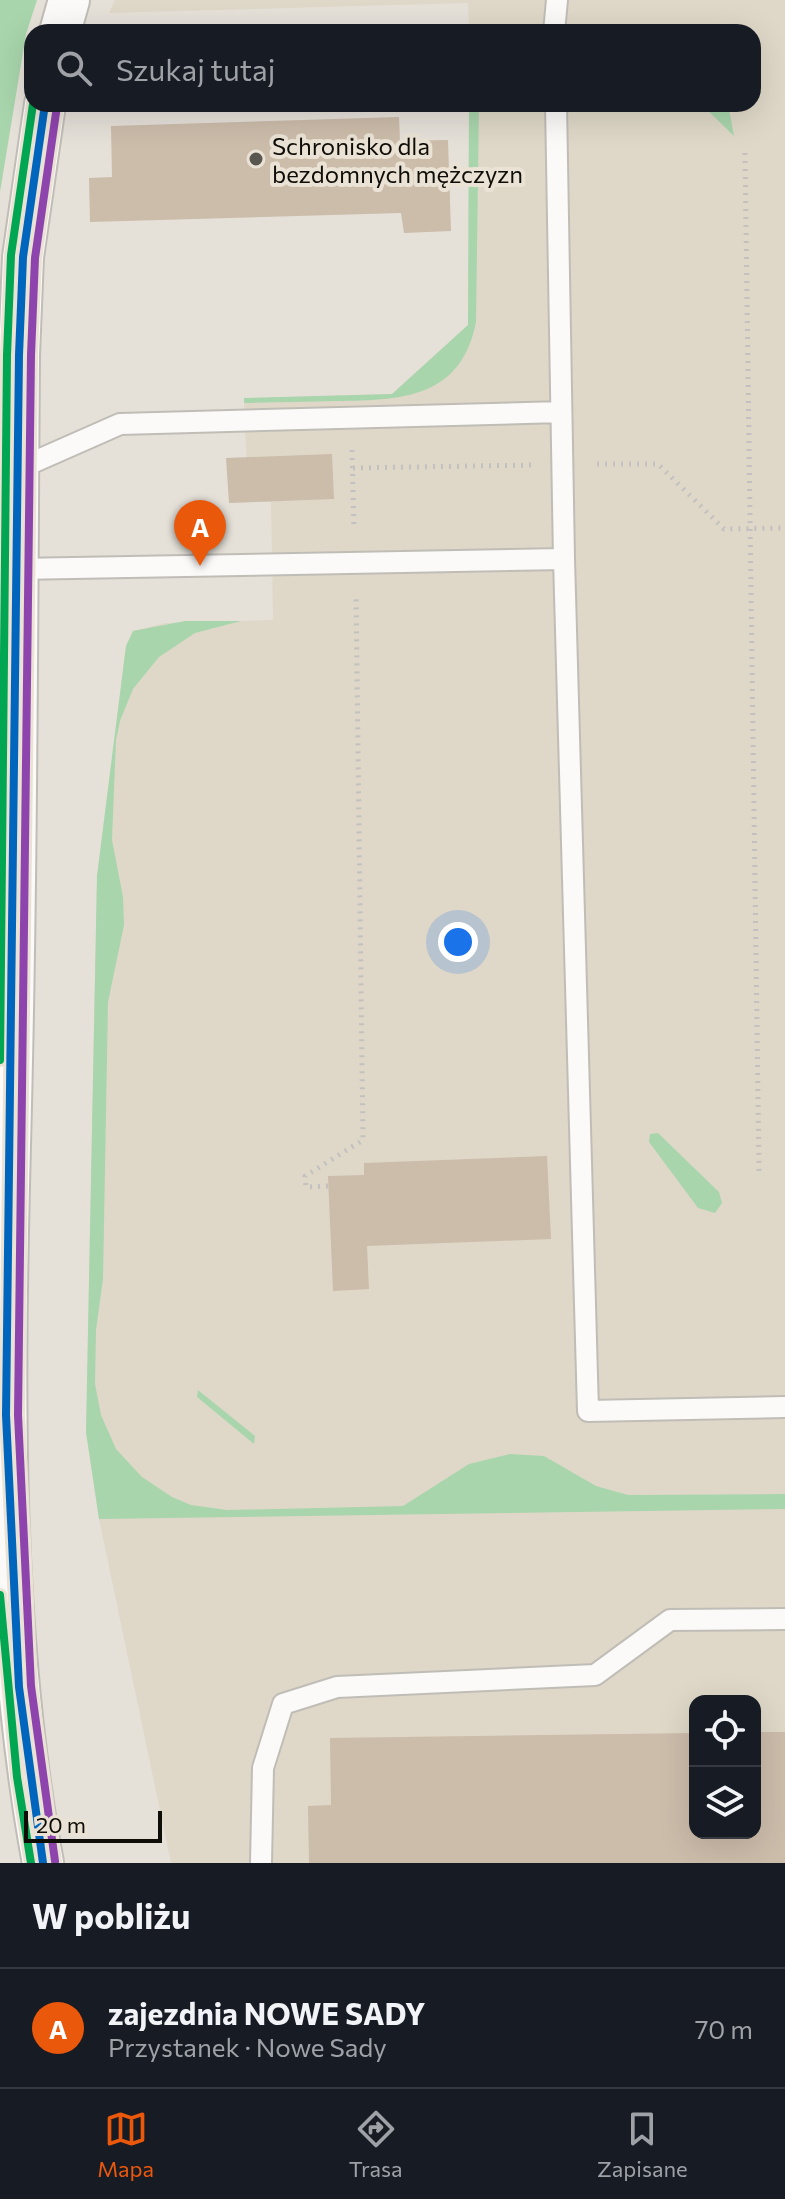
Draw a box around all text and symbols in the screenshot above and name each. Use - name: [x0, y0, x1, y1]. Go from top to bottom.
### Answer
- search box: [24, 24, 761, 112]
- icon: search: [52, 46, 96, 90]
- text: Szukaj tutaj: [116, 50, 275, 87]
- place label: Schronisko dla bezdomnych mężczyzn: [272, 131, 523, 188]
- marker: Schronisko dla bezdomnych mężczyzn: [247, 150, 265, 168]
- pin: A: [174, 500, 226, 566]
- your location: [438, 922, 478, 962]
- map controls: [689, 1695, 761, 1839]
- button: locate: [689, 1695, 761, 1767]
- button: layers: [689, 1767, 761, 1839]
- scale bar: [24, 1807, 162, 1843]
- text: 20 m: [36, 1811, 86, 1838]
- text: W pobliżu: [32, 1894, 190, 1936]
- text: zajezdnia NOWE SADY: [108, 1994, 425, 2031]
- text: A: [49, 2013, 67, 2044]
- text: 70 m: [695, 2013, 753, 2044]
- text: Przystanek · Nowe Sady: [108, 2031, 387, 2062]
- tab: Mapa: [97, 2107, 154, 2182]
- tab: Trasa: [349, 2107, 403, 2182]
- tab: Zapisane: [597, 2107, 688, 2182]

